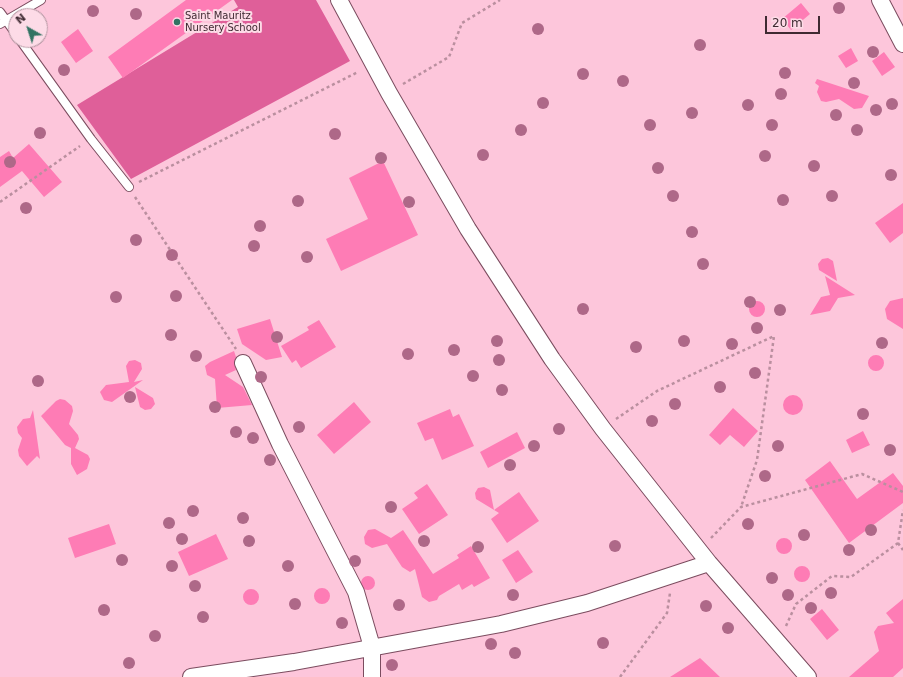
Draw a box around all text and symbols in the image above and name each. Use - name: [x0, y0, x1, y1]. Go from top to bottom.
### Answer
- north arrow: [8, 8, 48, 48]
- scale bar: [767, 8, 822, 34]
- place label: Saint Mauritz Nursery School: [185, 10, 261, 34]
- text: N: [13, 11, 28, 27]
- text: 20 m: [772, 16, 803, 30]
- marker: Saint Mauritz Nursery School: [172, 17, 182, 27]

